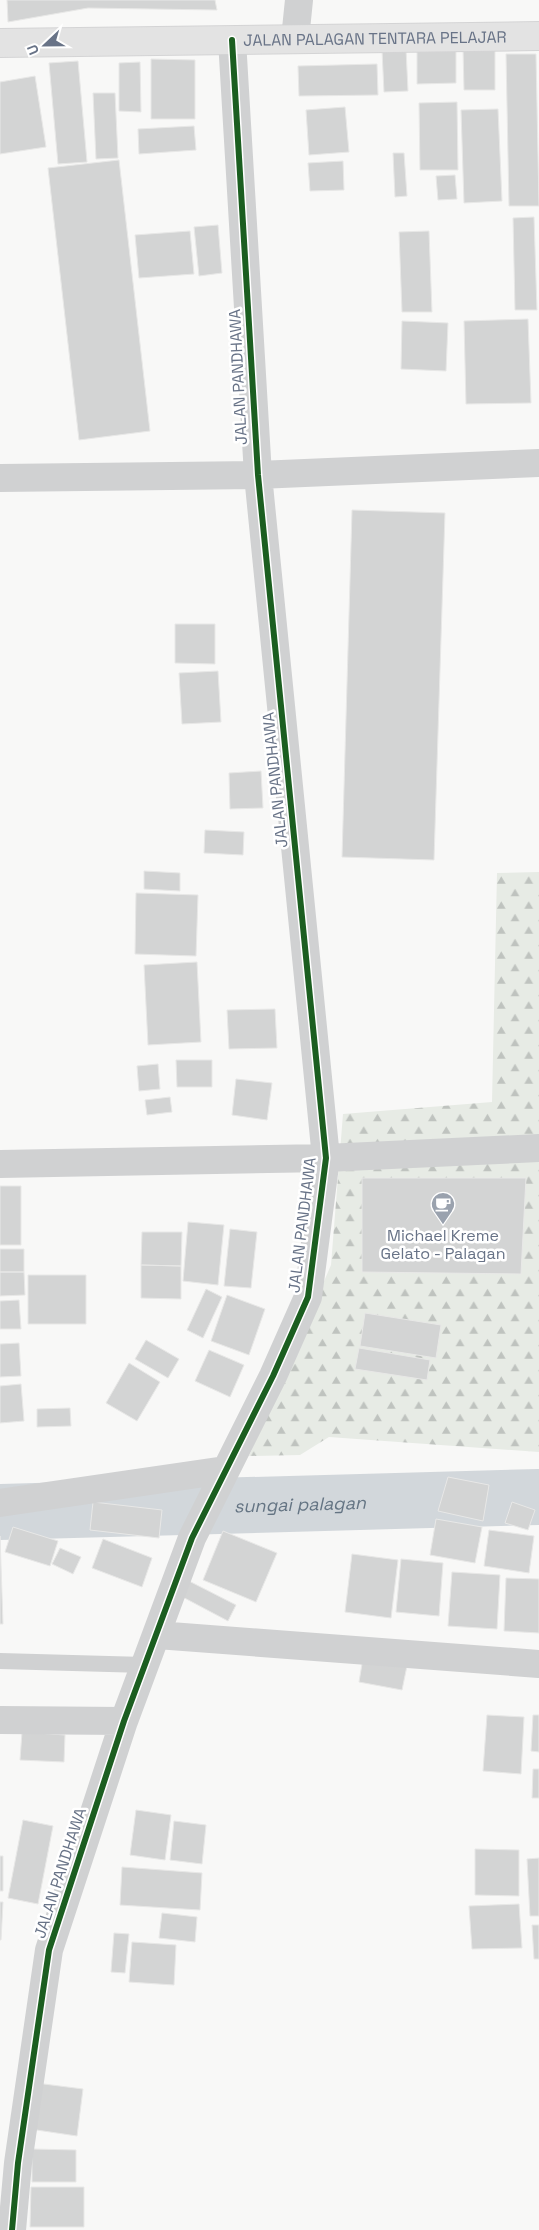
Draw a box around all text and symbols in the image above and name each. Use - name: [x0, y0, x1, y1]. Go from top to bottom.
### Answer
- north arrow: [20, 20, 70, 70]
- street label: JALAN PALAGAN TENTARA PELAJAR: [243, 26, 507, 50]
- text: U: [23, 42, 43, 58]
- street label: JALAN PANDHAWA: [224, 308, 252, 446]
- street label: JALAN PANDHAWA: [257, 711, 293, 849]
- street label: JALAN PANDHAWA: [283, 1156, 321, 1294]
- cafe icon: Michael Kreme Gelato - Palagan: [430, 1191, 456, 1225]
- place label: Michael Kreme Gelato - Palagan: [380, 1225, 506, 1264]
- water label: sungai palagan: [234, 1490, 367, 1517]
- street label: JALAN PANDHAWA: [29, 1805, 91, 1941]

